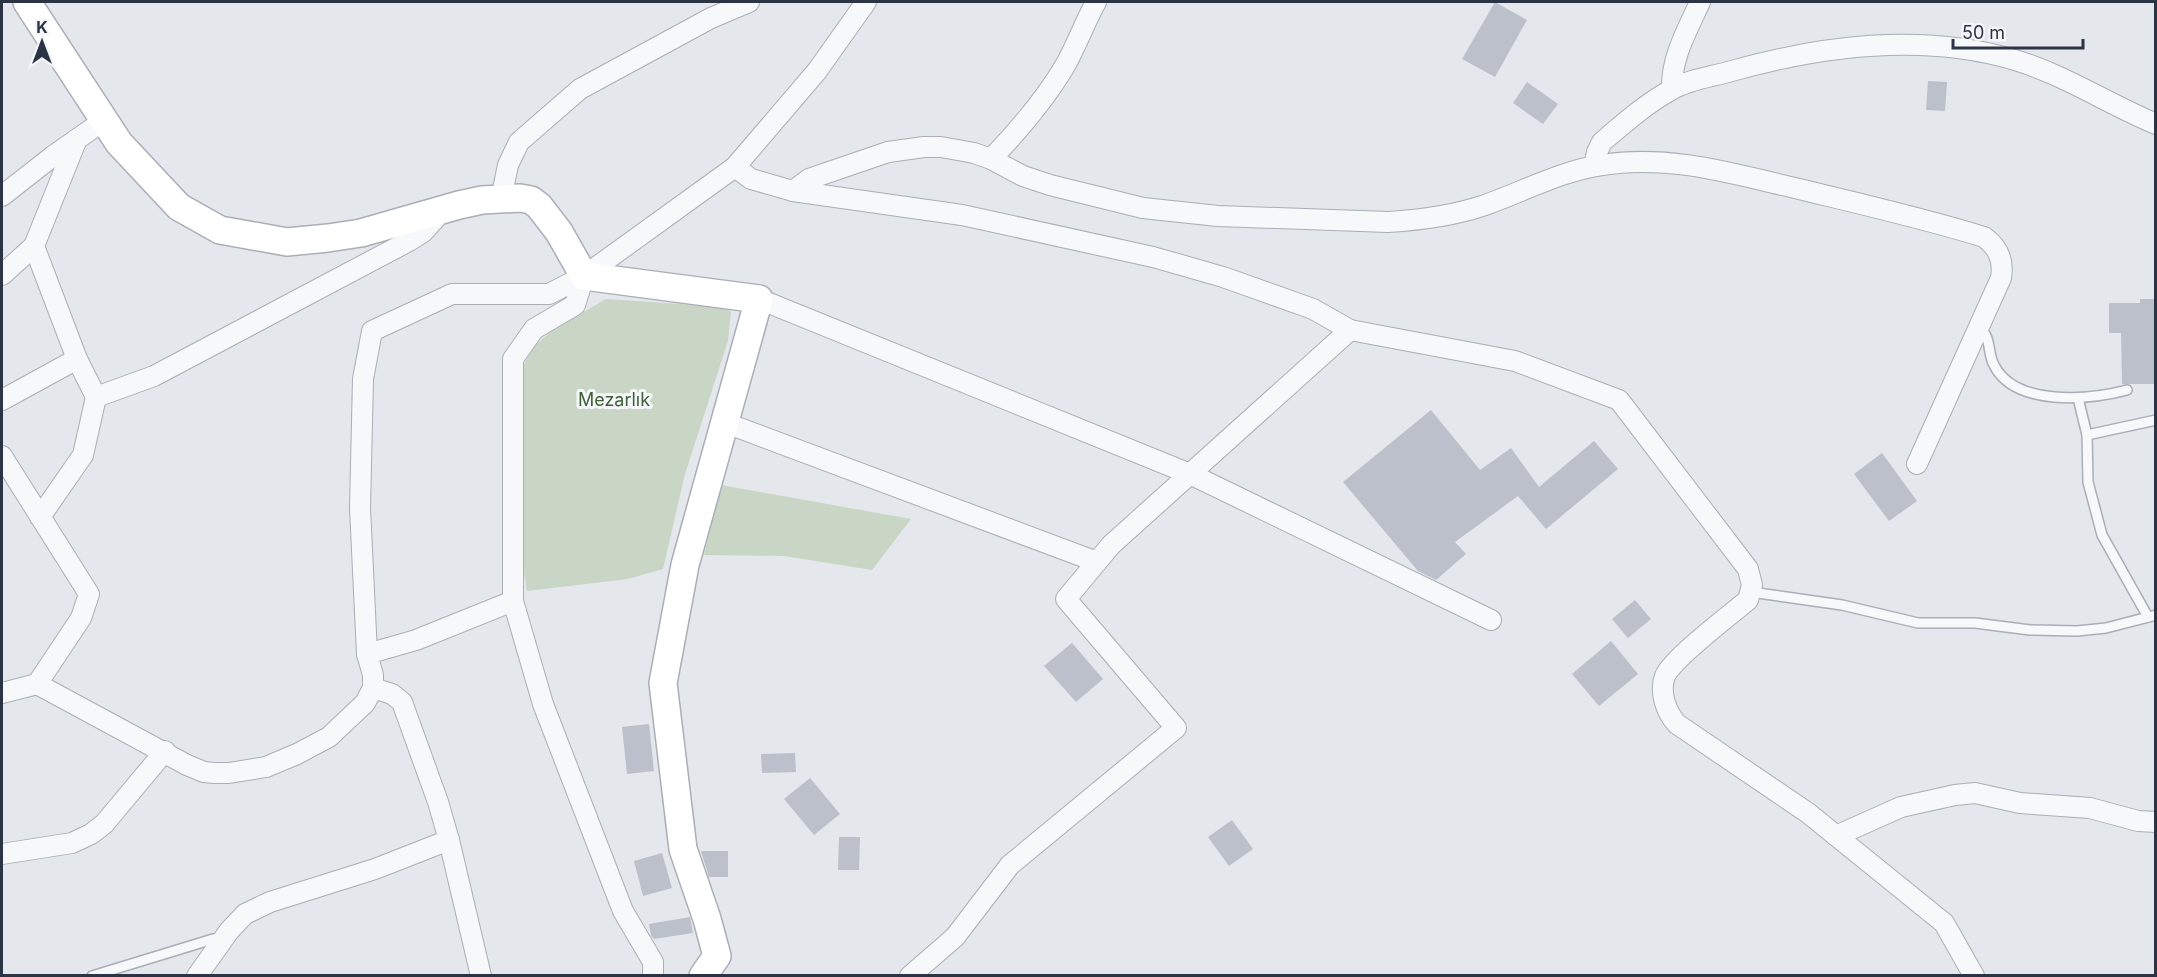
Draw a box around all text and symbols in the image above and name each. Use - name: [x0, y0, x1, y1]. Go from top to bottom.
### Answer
- north arrow: [12, 12, 72, 72]
- scale bar: [1953, 12, 2084, 50]
- text: K: [36, 17, 48, 37]
- text: 50 m: [1962, 22, 2005, 43]
- park label: Mezarlık: [578, 389, 650, 410]

